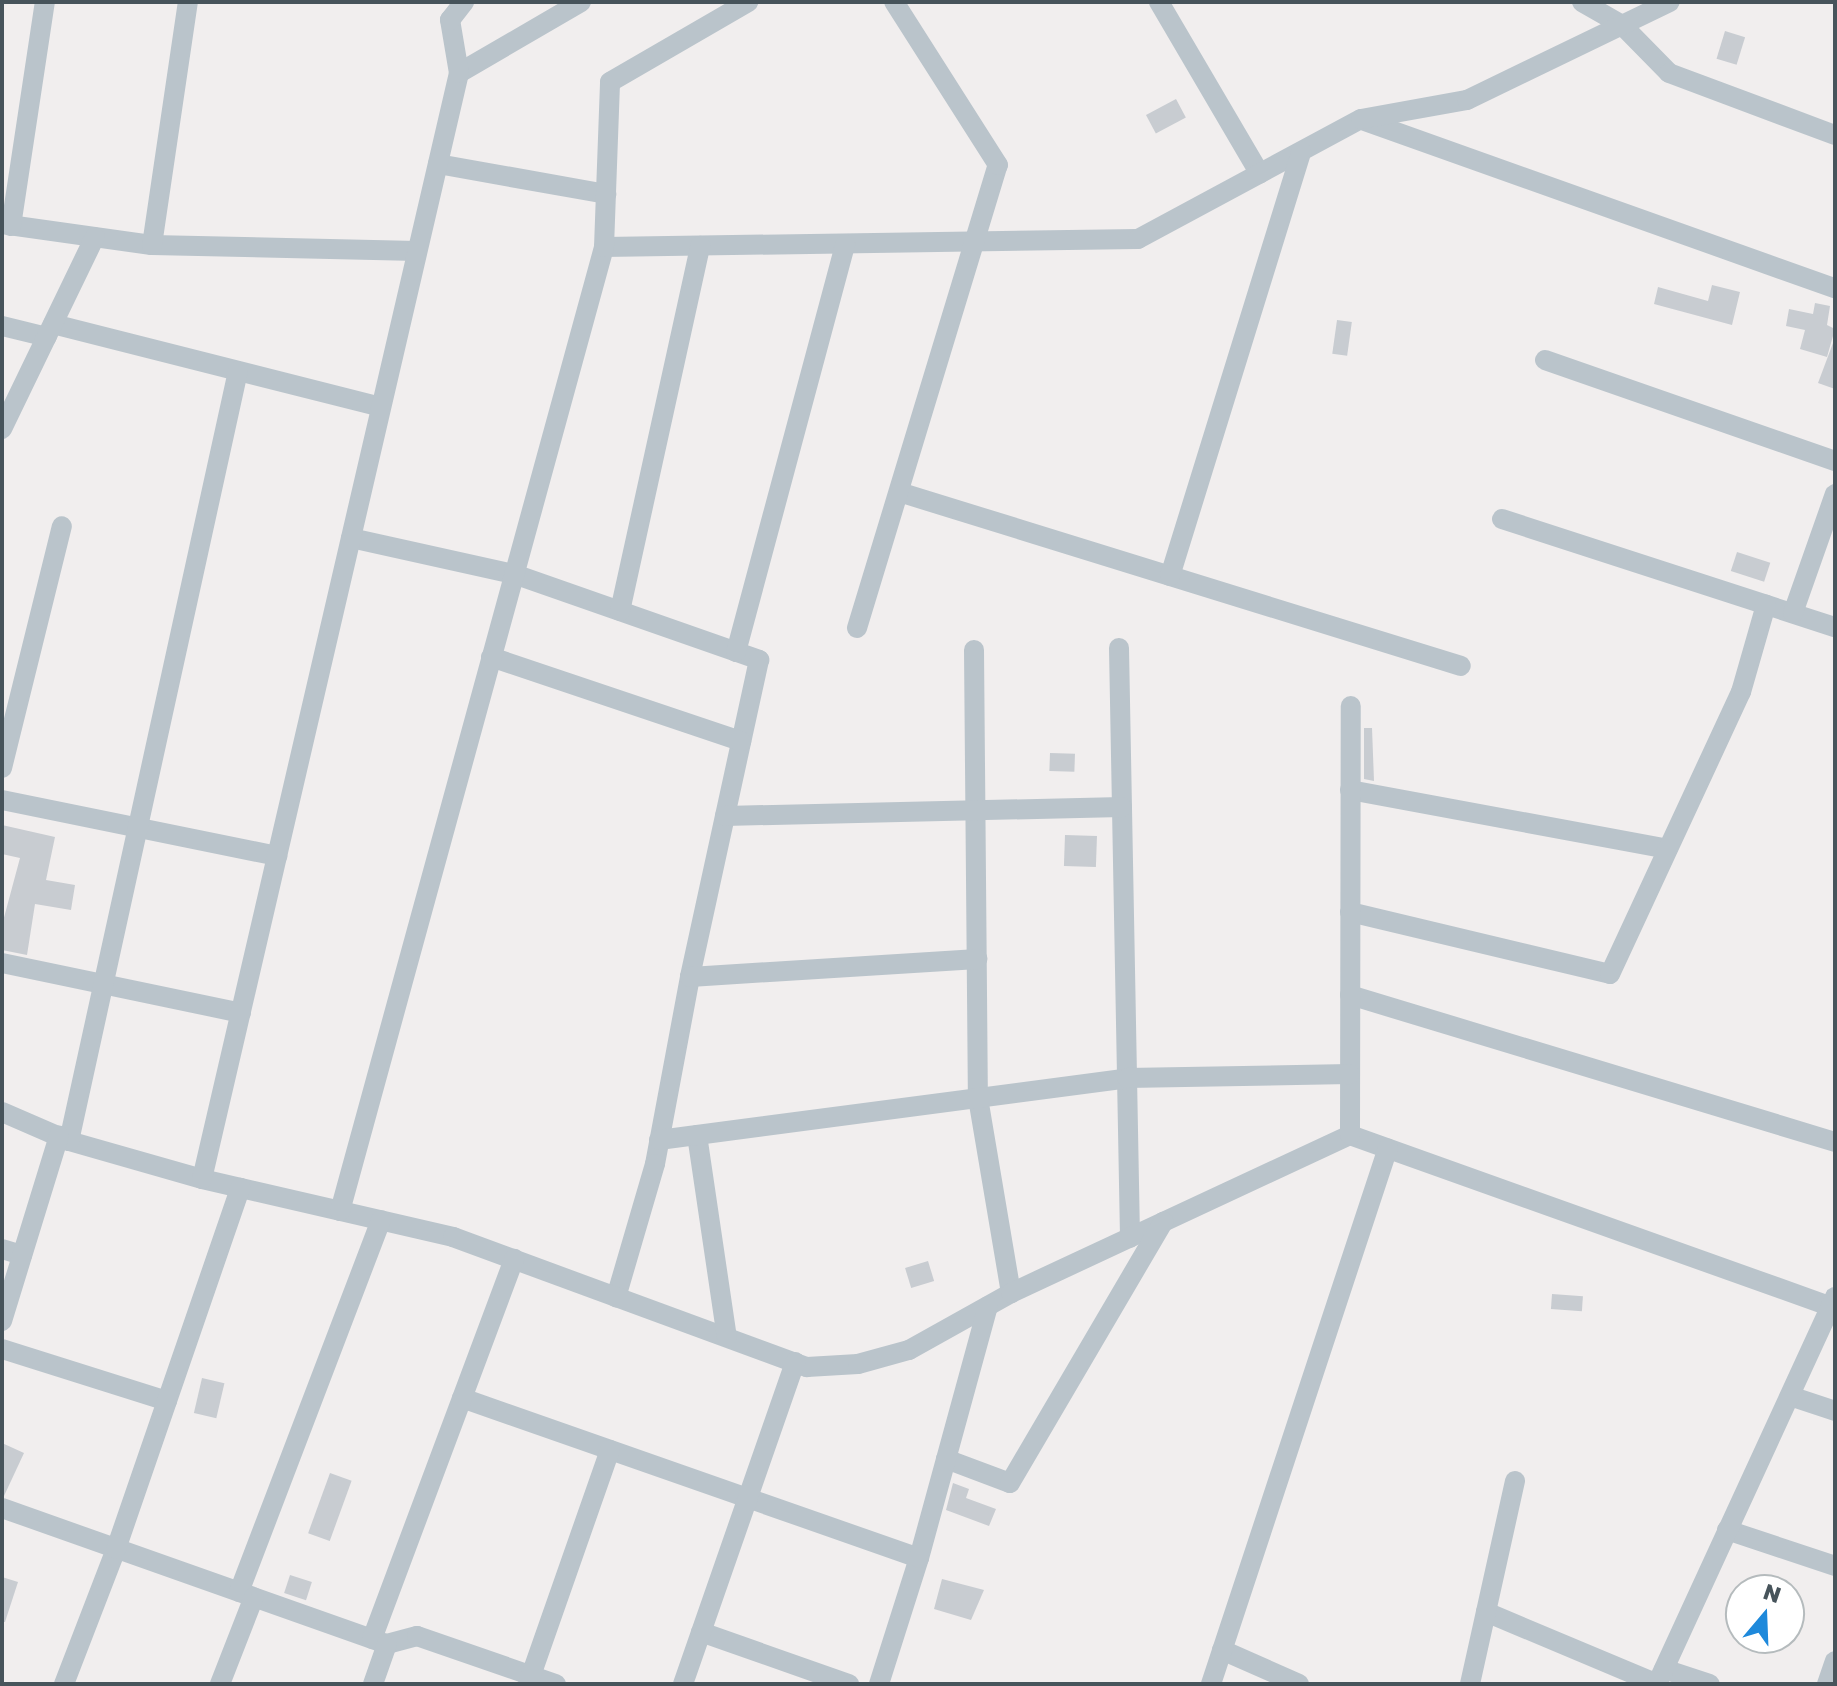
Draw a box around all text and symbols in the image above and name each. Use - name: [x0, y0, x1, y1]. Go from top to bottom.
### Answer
- north arrow: [1725, 1574, 1805, 1654]
- text: N: [1760, 1577, 1785, 1608]

